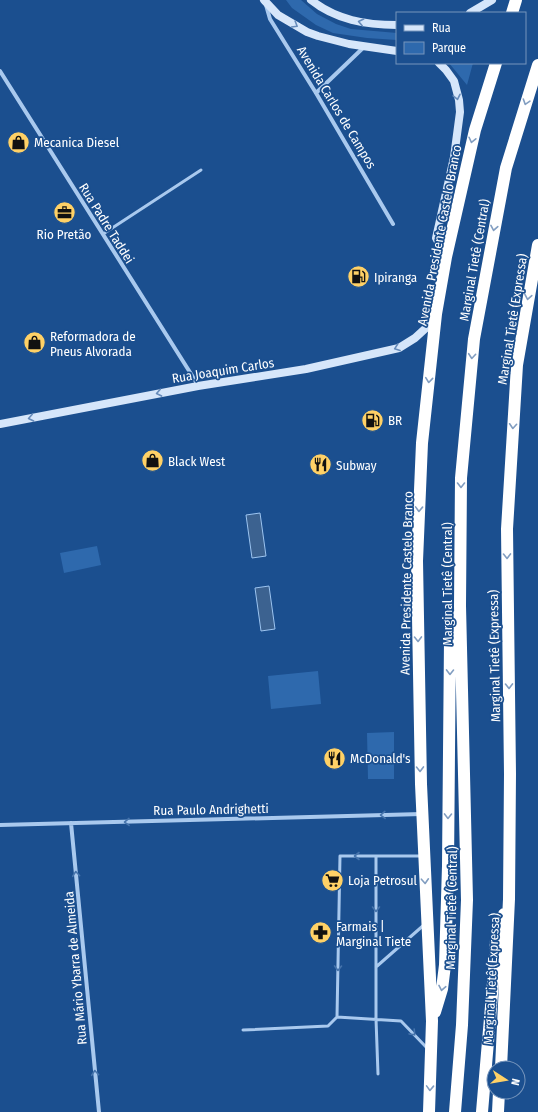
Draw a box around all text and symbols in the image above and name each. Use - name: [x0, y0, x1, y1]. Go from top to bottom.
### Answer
- legend: [396, 12, 526, 64]
- one-way arrow: [358, 19, 364, 27]
- one-way arrow: [291, 20, 298, 27]
- text: Rua: [432, 21, 451, 35]
- text: Parque: [432, 41, 466, 55]
- street label: Avenida Carlos de Campos: [294, 43, 379, 172]
- one-way arrow: [453, 93, 461, 100]
- one-way arrow: [522, 98, 531, 105]
- shop icon: Mecanica Diesel: [6, 129, 32, 155]
- place label: Mecanica Diesel: [34, 135, 120, 150]
- one-way arrow: [469, 137, 477, 144]
- street label: Avenida Presidente Castelo Branco: [415, 143, 464, 327]
- street label: Rua Padre Taddei: [76, 180, 137, 266]
- street label: Marginal Tietê (Central): [456, 198, 493, 322]
- office icon: Rio Pretão: [51, 199, 77, 225]
- one-way arrow: [491, 225, 499, 231]
- place label: Rio Pretão: [37, 227, 92, 242]
- street label: Marginal Tietê (Expressa): [495, 252, 530, 386]
- fuel station icon: Ipiranga: [346, 264, 372, 290]
- place label: Ipiranga: [374, 270, 417, 285]
- one-way arrow: [524, 294, 533, 300]
- place label: Reformadora de Pneus Alvorada: [50, 329, 136, 359]
- shop icon: Reformadora de Pneus Alvorada: [22, 330, 48, 356]
- one-way arrow: [393, 343, 400, 352]
- one-way arrow: [468, 353, 477, 359]
- street label: Rua Joaquim Carlos: [171, 355, 276, 386]
- one-way arrow: [424, 377, 433, 383]
- one-way arrow: [156, 389, 162, 397]
- fuel station icon: BR: [360, 407, 386, 433]
- one-way arrow: [28, 413, 35, 422]
- place label: BR: [388, 413, 402, 428]
- one-way arrow: [509, 423, 517, 429]
- shop icon: Black West: [140, 448, 166, 474]
- restaurant icon: Subway: [308, 452, 334, 478]
- place label: Black West: [168, 454, 226, 469]
- place label: Subway: [336, 458, 377, 473]
- one-way arrow: [457, 482, 465, 488]
- street label: Avenida Presidente Castelo Branco: [397, 491, 416, 675]
- one-way arrow: [415, 506, 424, 512]
- street label: Marginal Tietê (Central): [440, 522, 455, 646]
- one-way arrow: [503, 553, 511, 559]
- street label: Marginal Tietê (Expressa): [486, 590, 503, 722]
- one-way arrow: [414, 636, 422, 642]
- one-way arrow: [446, 669, 454, 675]
- one-way arrow: [505, 683, 513, 689]
- restaurant icon: McDonald's: [322, 745, 348, 771]
- place label: McDonald's: [350, 751, 411, 766]
- one-way arrow: [416, 766, 425, 772]
- street label: Rua Paulo Andrighetti: [153, 801, 269, 818]
- one-way arrow: [380, 811, 386, 819]
- one-way arrow: [444, 813, 452, 819]
- one-way arrow: [124, 817, 130, 826]
- street label: Marginal Tietê (Central): [443, 846, 460, 970]
- one-way arrow: [354, 852, 360, 860]
- supermarket icon: Loja Petrosul: [319, 867, 345, 893]
- one-way arrow: [72, 871, 81, 877]
- place label: Loja Petrosul: [348, 873, 417, 888]
- one-way arrow: [421, 878, 430, 884]
- street label: Rua Mário Ybarra de Almeida: [61, 891, 90, 1045]
- one-way arrow: [372, 906, 380, 912]
- street label: Marginal Tietê (Expressa): [481, 912, 502, 1046]
- place label: Farmais | Marginal Tiete: [336, 919, 411, 949]
- pharmacy icon: Farmais | Marginal Tiete: [307, 920, 333, 946]
- one-way arrow: [334, 965, 342, 971]
- one-way arrow: [438, 984, 446, 991]
- one-way arrow: [408, 1028, 415, 1036]
- north arrow: [486, 1060, 526, 1100]
- one-way arrow: [91, 1070, 100, 1076]
- text: N: [508, 1077, 522, 1087]
- one-way arrow: [426, 1085, 434, 1091]

